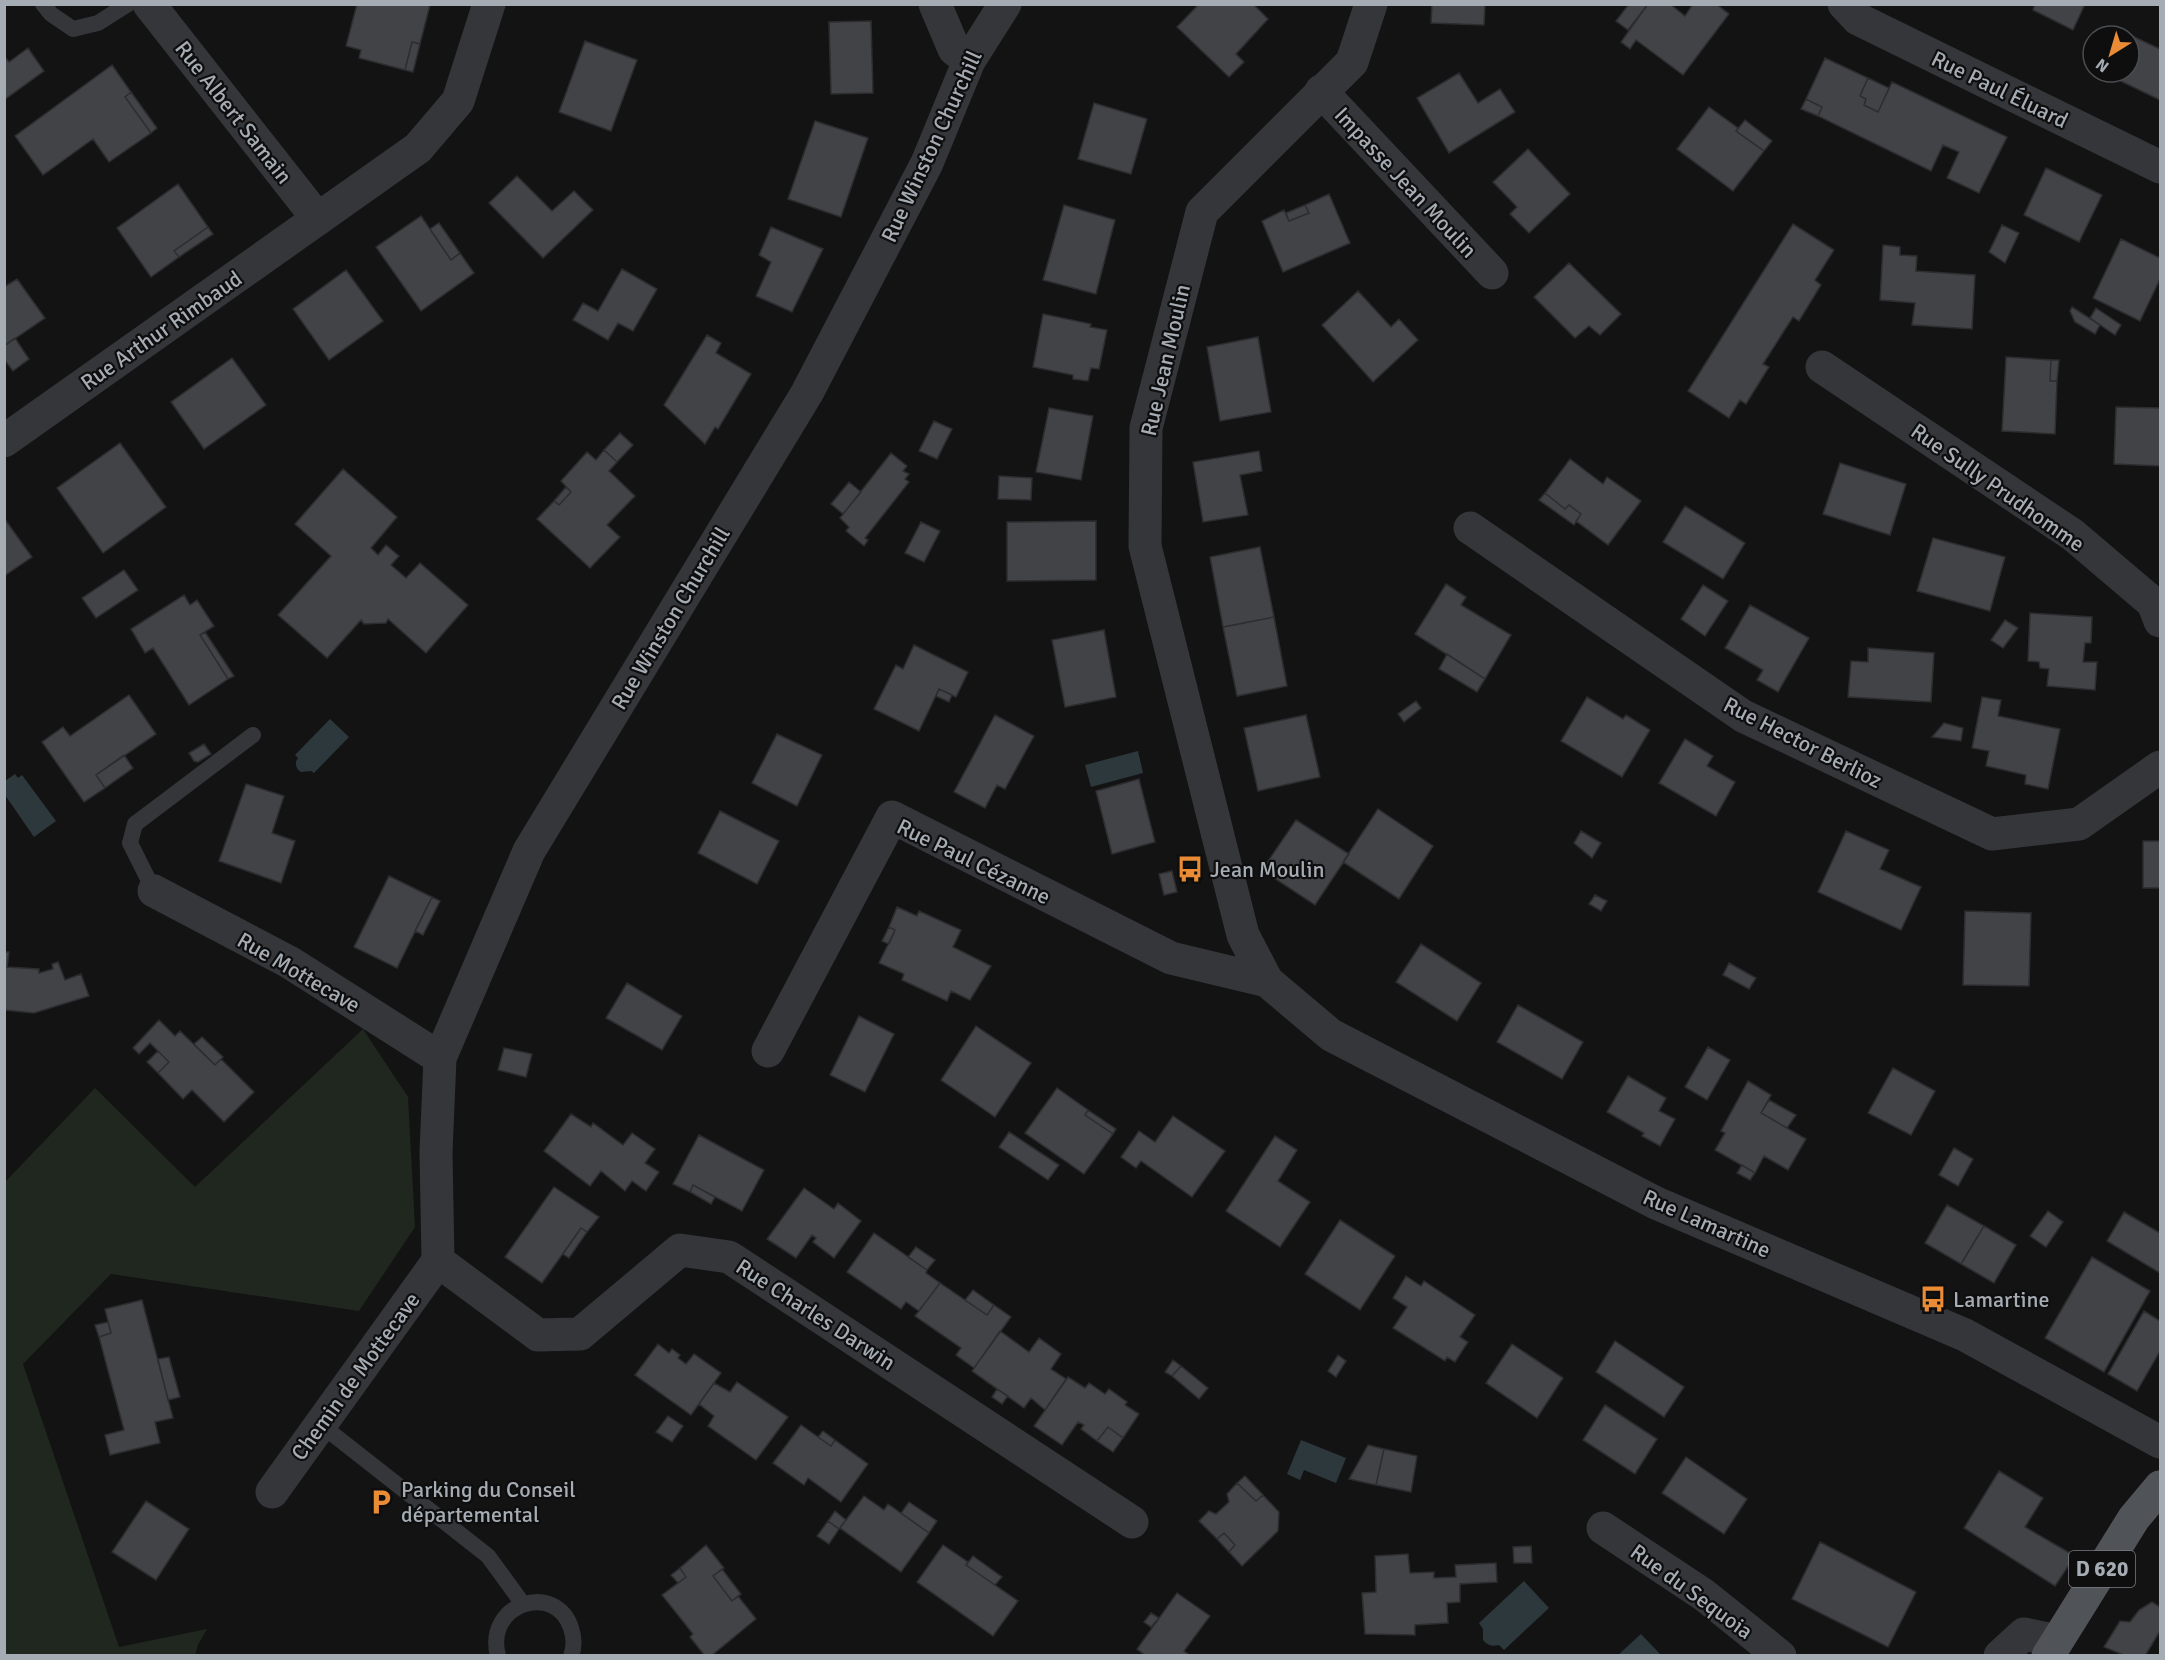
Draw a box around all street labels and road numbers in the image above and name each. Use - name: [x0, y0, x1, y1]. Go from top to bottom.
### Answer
- street label: Rue Albert Samain: [169, 35, 298, 189]
- street label: Rue Paul Éluard: [1927, 45, 2072, 134]
- street label: Rue Winston Churchill: [875, 46, 988, 246]
- street label: Impasse Jean Moulin: [1329, 101, 1482, 263]
- street label: Rue Arthur Rimbaud: [76, 265, 247, 396]
- street label: Rue Jean Moulin: [1135, 282, 1196, 439]
- street label: Rue Sully Prudhomme: [1906, 417, 2090, 557]
- street label: Rue Winston Churchill: [605, 522, 736, 715]
- street label: Rue Hector Berlioz: [1719, 691, 1887, 794]
- street label: Rue Paul Cézanne: [893, 813, 1055, 910]
- street label: Rue Mottecave: [232, 926, 365, 1019]
- street label: Rue Lamartine: [1639, 1183, 1775, 1264]
- street label: Rue Charles Darwin: [731, 1253, 901, 1376]
- street label: Chemin de Mottecave: [285, 1287, 425, 1466]
- street label: Rue du Sequoia: [1625, 1538, 1758, 1645]
- road number: D 620: [2069, 1551, 2135, 1587]

